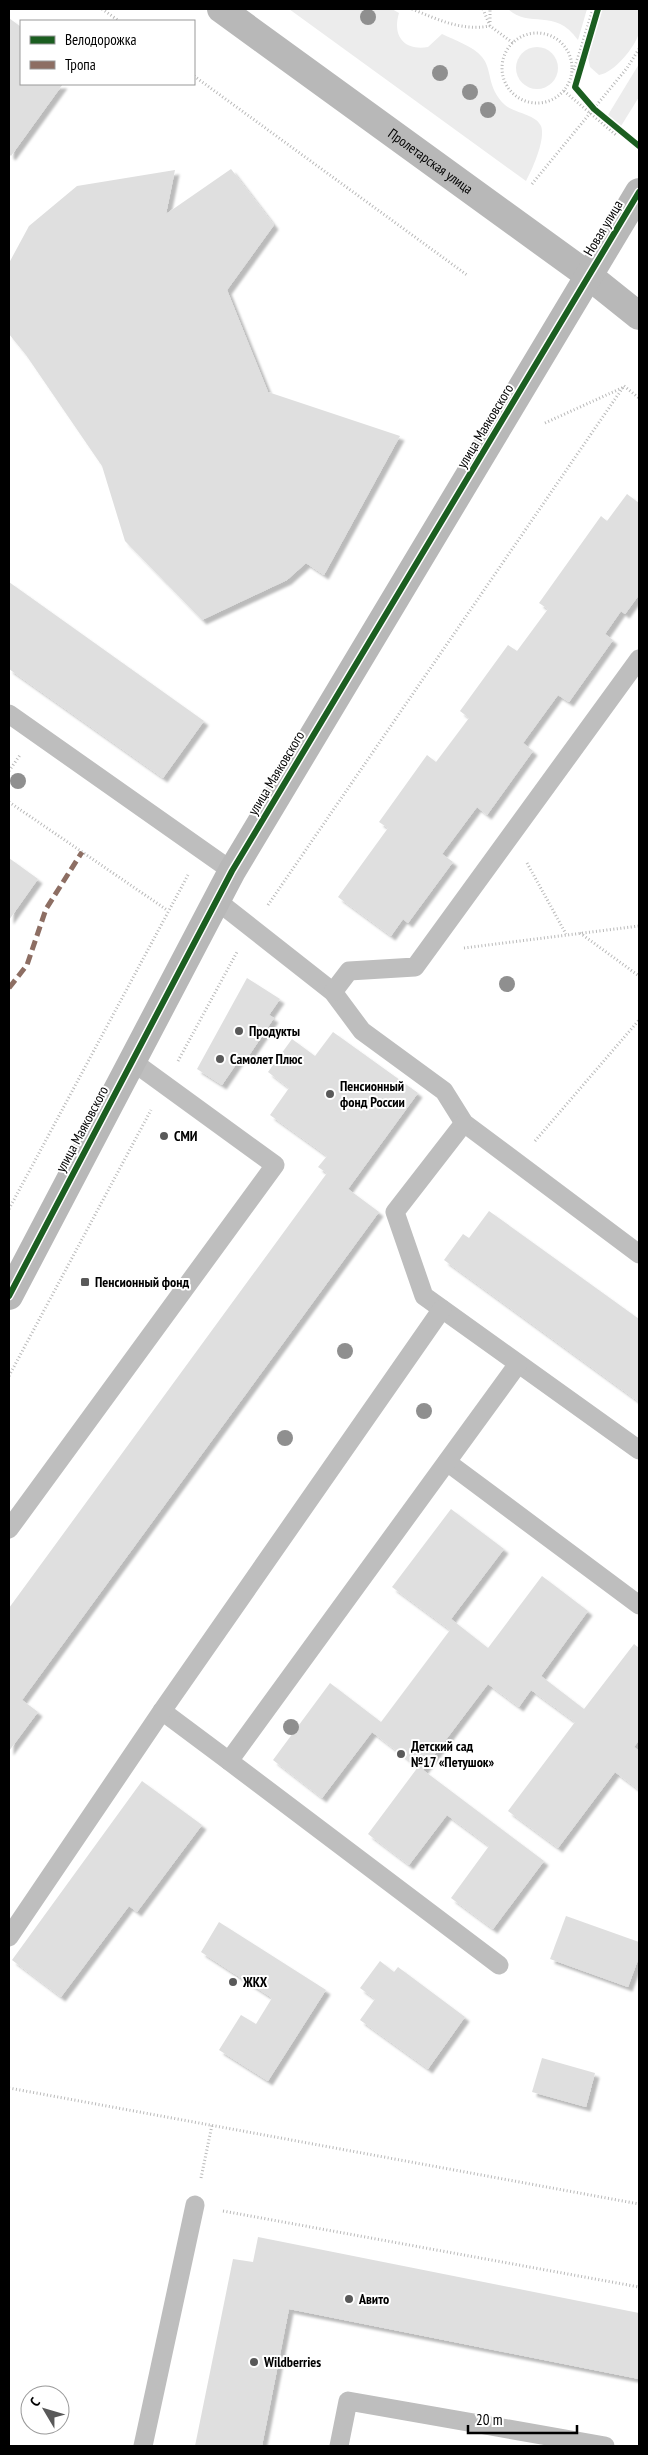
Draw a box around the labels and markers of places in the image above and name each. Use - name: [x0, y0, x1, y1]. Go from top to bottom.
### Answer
- place label: Продукты: [249, 1022, 300, 1040]
- marker: Продукты: [233, 1025, 245, 1037]
- place label: Самолет Плюс: [230, 1050, 302, 1068]
- marker: Самолет Плюс: [214, 1053, 226, 1065]
- place label: Пенсионный фонд России: [340, 1077, 405, 1111]
- marker: Пенсионный фонд России: [324, 1088, 336, 1100]
- place label: СМИ: [174, 1127, 198, 1145]
- marker: СМИ: [158, 1130, 170, 1142]
- place label: Пенсионный фонд: [95, 1273, 189, 1291]
- marker: Пенсионный фонд: [79, 1276, 91, 1288]
- place label: Детский сад №17 «Петушок»: [411, 1737, 495, 1771]
- marker: Детский сад №17 «Петушок»: [395, 1748, 407, 1760]
- place label: ЖКХ: [242, 1973, 268, 1991]
- marker: ЖКХ: [227, 1976, 239, 1988]
- place label: Авито: [358, 2290, 389, 2308]
- marker: Авито: [343, 2293, 355, 2305]
- place label: Wildberries: [263, 2353, 321, 2371]
- marker: Wildberries: [248, 2356, 260, 2368]

